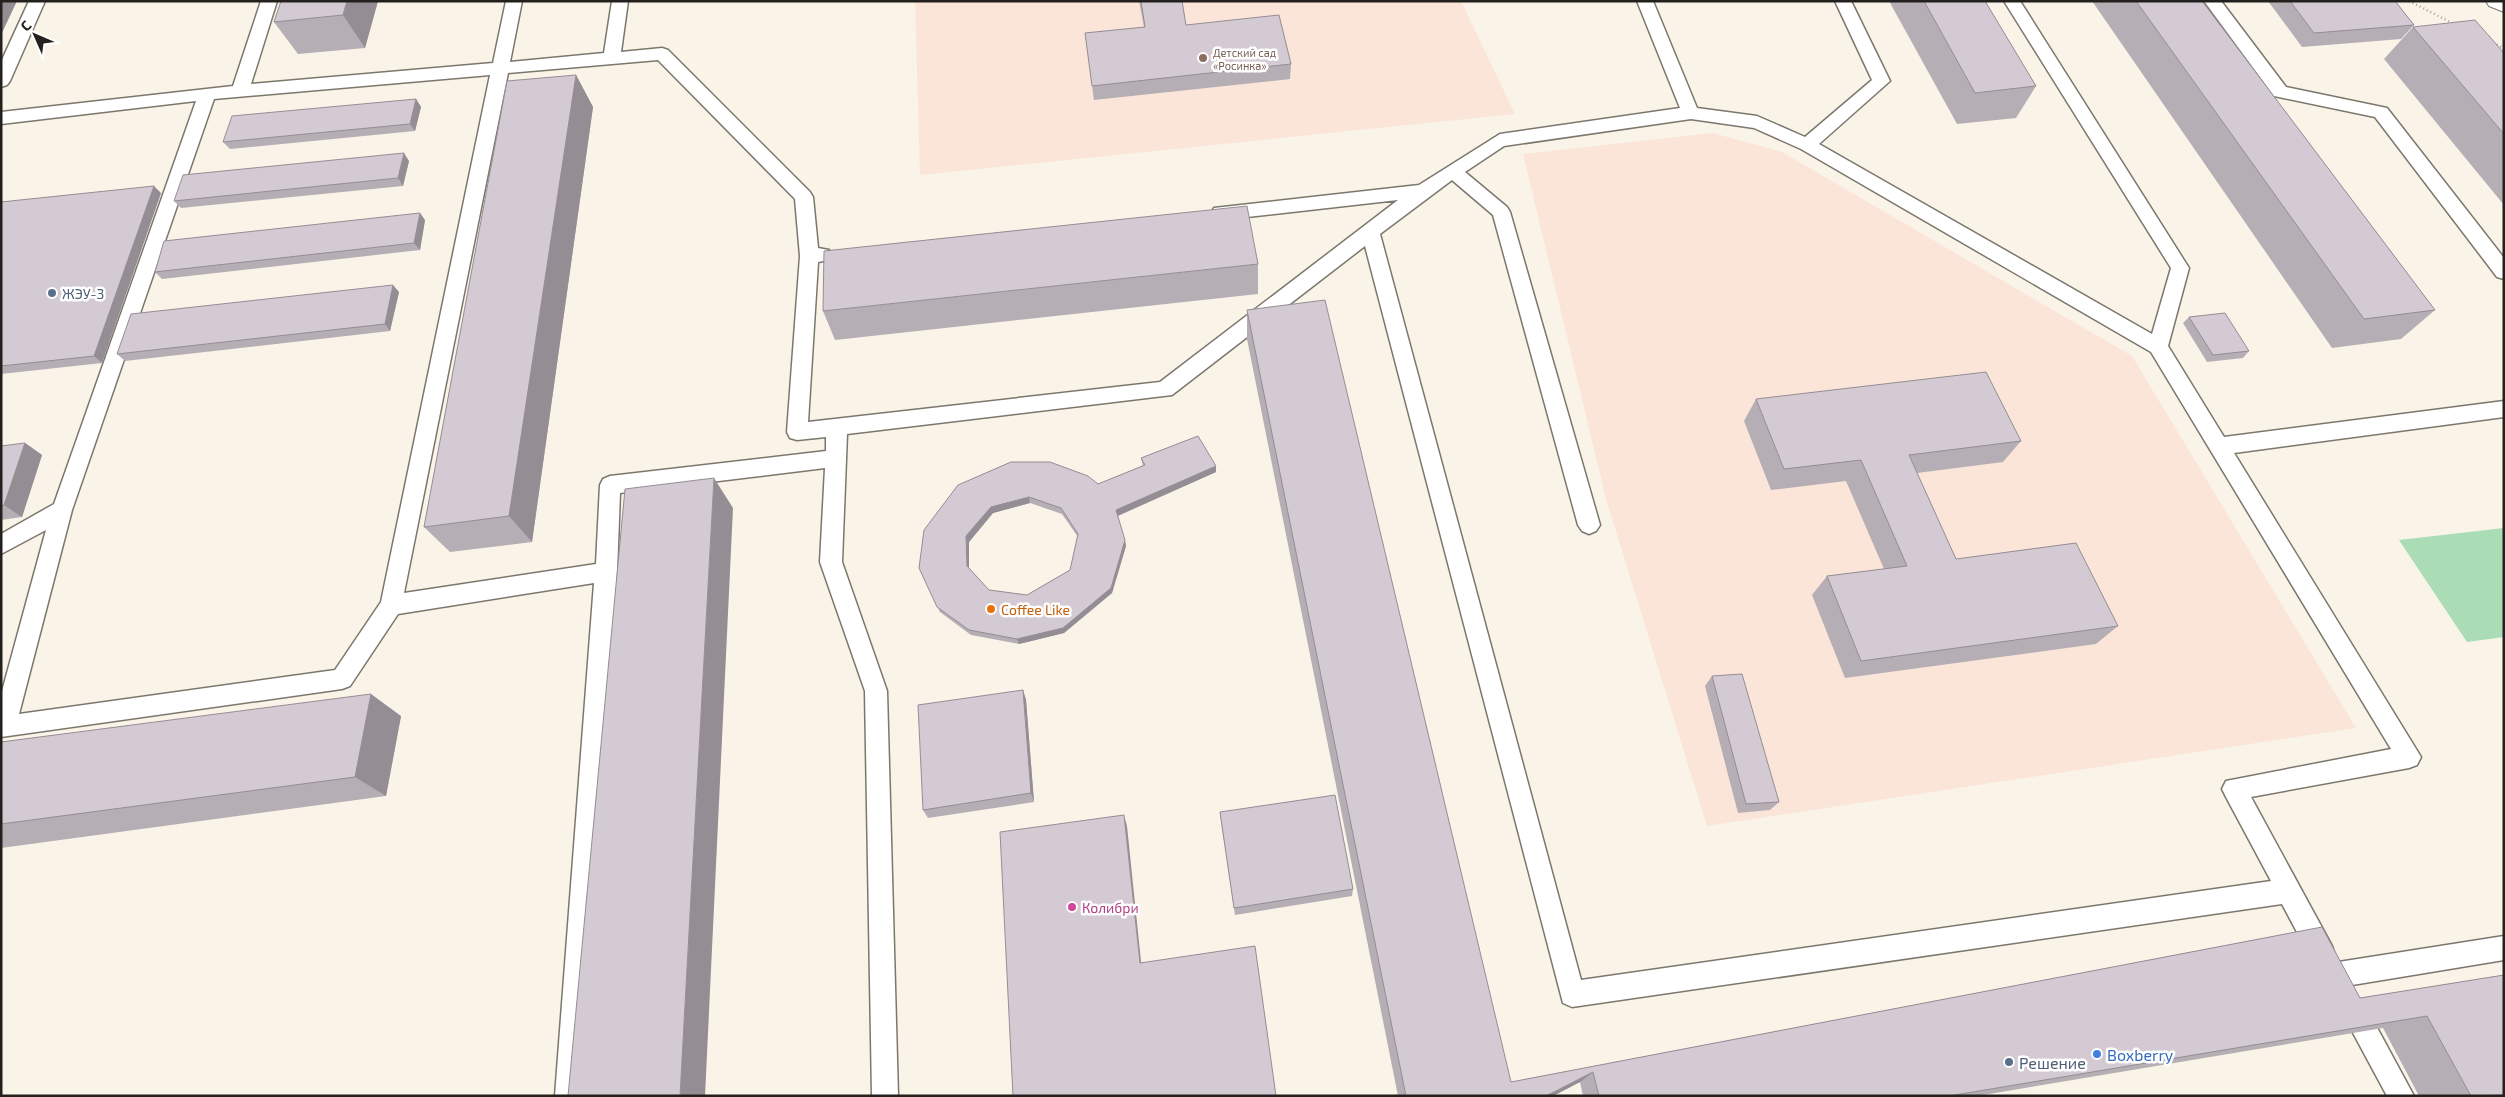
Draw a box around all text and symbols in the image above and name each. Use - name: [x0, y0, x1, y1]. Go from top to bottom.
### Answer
- north arrow: [10, 10, 60, 60]
- text: С: [17, 17, 34, 34]
- place label: Детский сад «Росинка»: [1213, 46, 1277, 72]
- marker: Детский сад «Росинка»: [1197, 52, 1209, 64]
- place label: ЖЭУ-3: [62, 285, 104, 302]
- marker: ЖЭУ-3: [46, 287, 58, 299]
- place label: Coffee Like: [1001, 601, 1070, 618]
- marker: Coffee Like: [985, 603, 997, 615]
- place label: Колибри: [1082, 899, 1139, 916]
- marker: Колибри: [1066, 901, 1078, 913]
- place label: Boxberry: [2107, 1045, 2174, 1064]
- marker: Boxberry: [2091, 1048, 2103, 1060]
- place label: Решение: [2019, 1053, 2086, 1072]
- marker: Решение: [2003, 1056, 2015, 1068]

